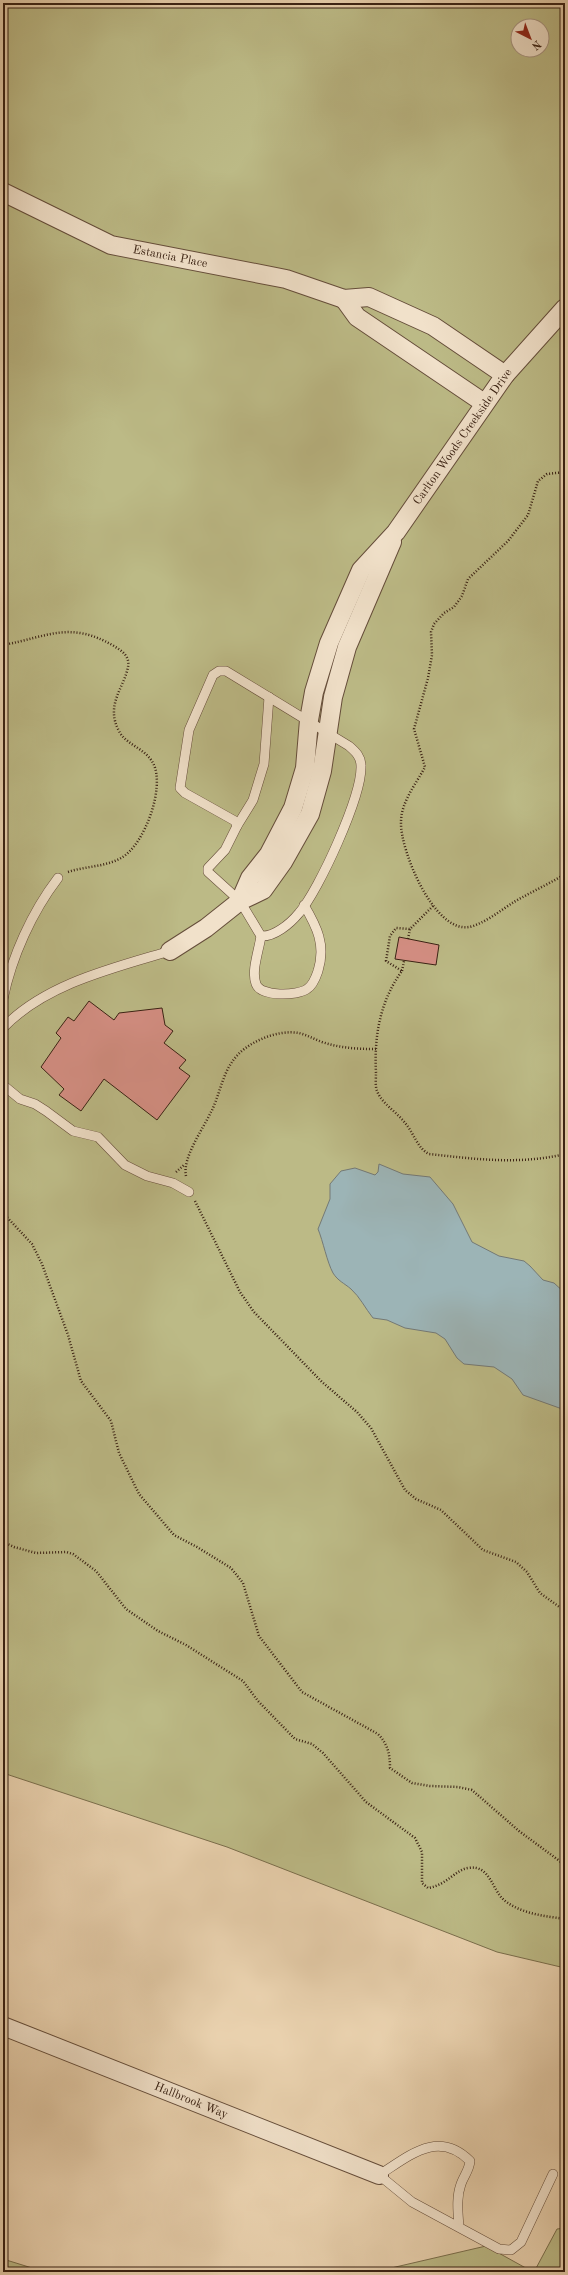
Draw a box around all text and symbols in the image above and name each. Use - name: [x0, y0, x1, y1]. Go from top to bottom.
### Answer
- north arrow: [510, 18, 550, 58]
- text: N: [528, 37, 542, 52]
- street label: Estancia Place: [132, 244, 209, 270]
- street label: Carlton Woods Creekside Drive: [411, 366, 515, 507]
- street label: Hallbrook Way: [152, 2081, 230, 2121]

